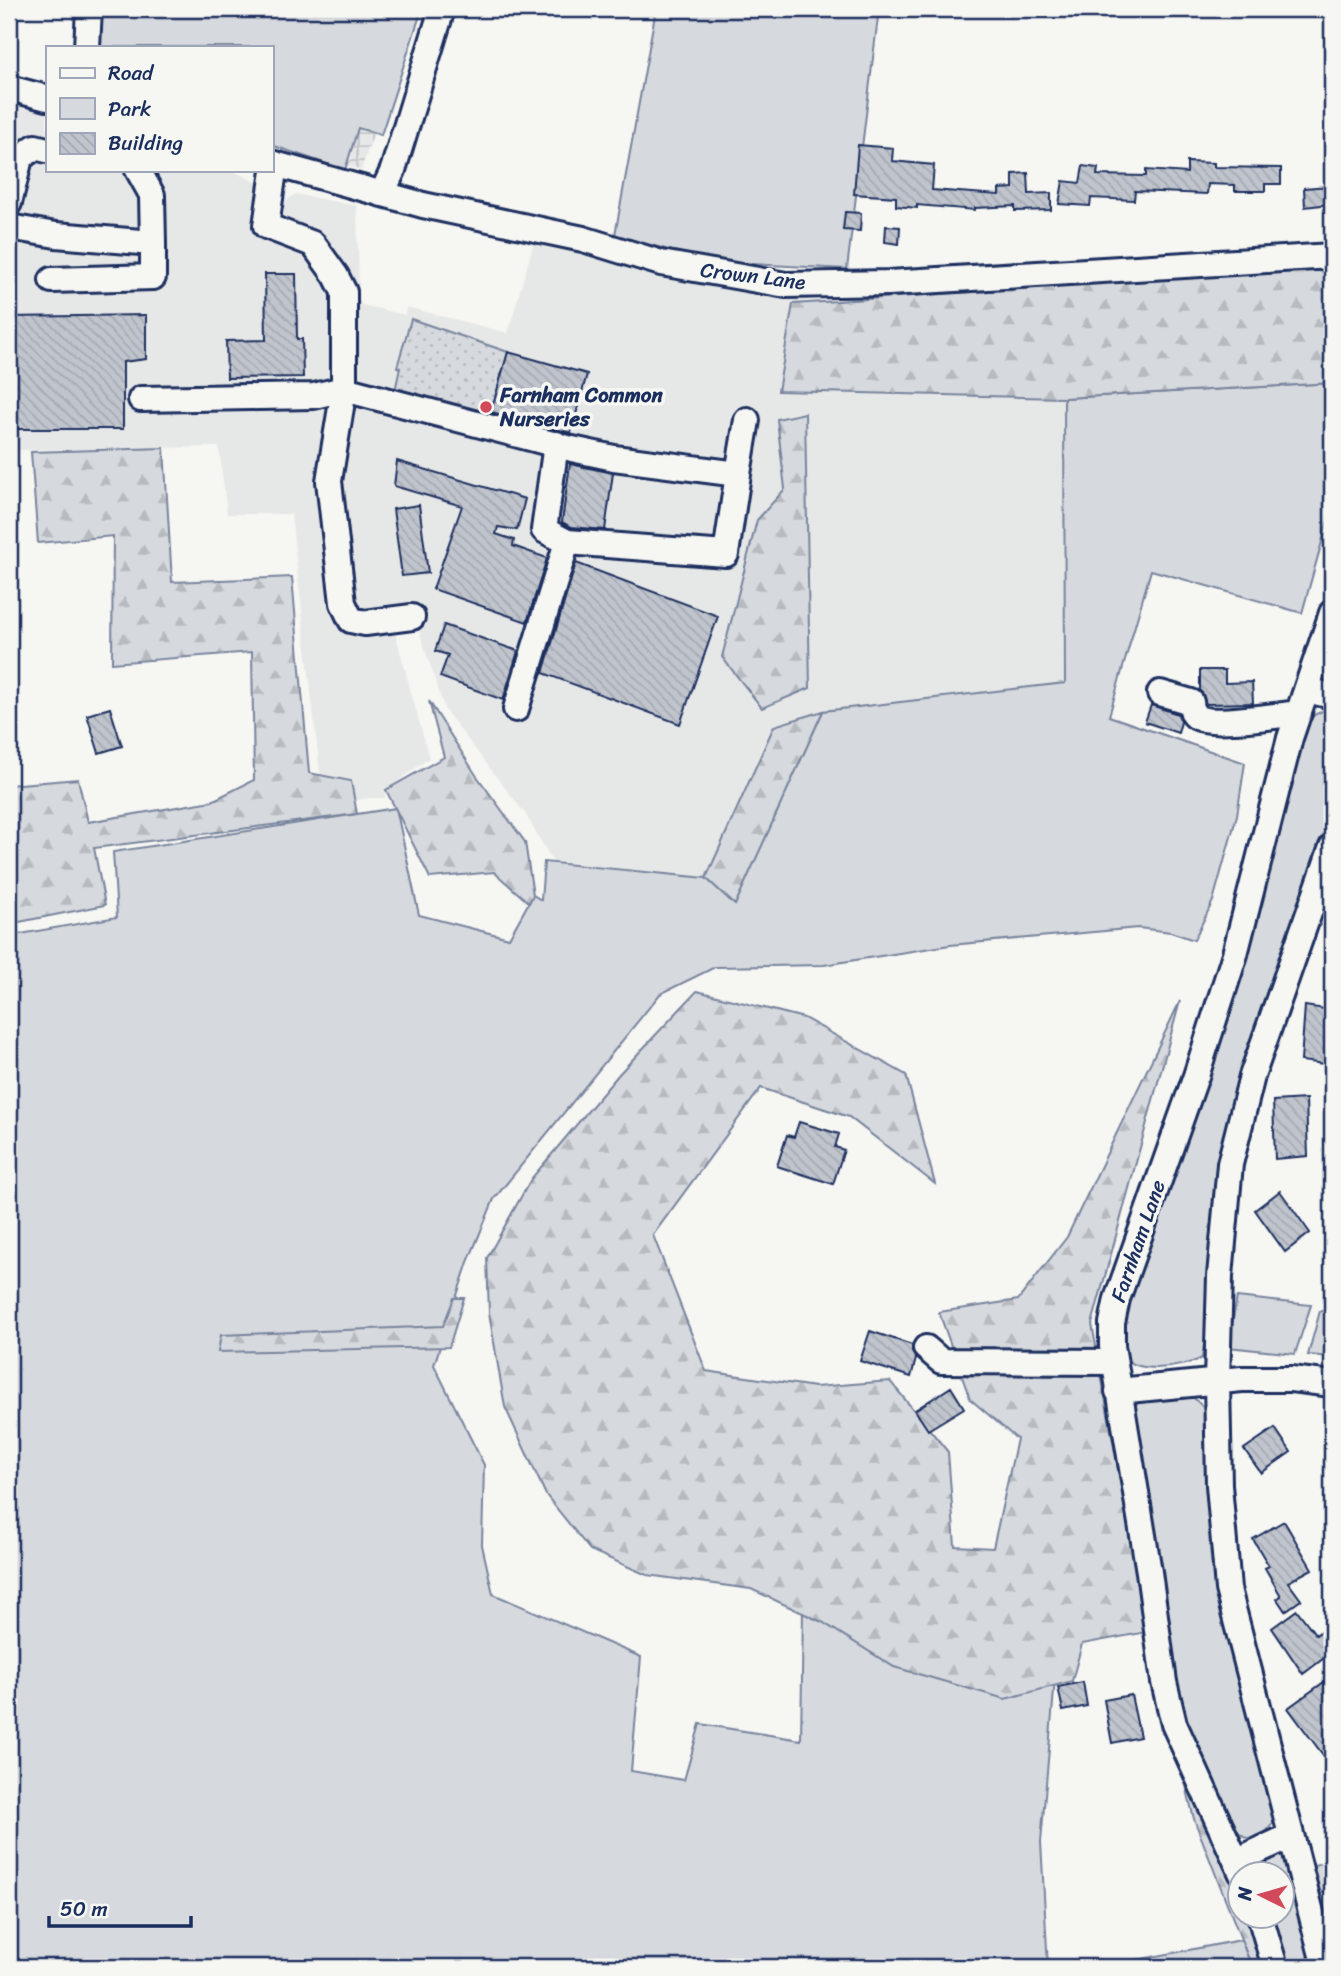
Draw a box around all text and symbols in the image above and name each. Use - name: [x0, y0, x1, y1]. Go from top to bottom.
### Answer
- legend: [46, 46, 273, 172]
- text: Road: [108, 54, 155, 92]
- text: Park: [108, 90, 151, 128]
- text: Building: [108, 124, 184, 162]
- street label: Crown Lane: [698, 251, 808, 301]
- place label: Farnham Common Nurseries: [499, 376, 663, 438]
- marker: Farnham Common Nurseries: [478, 399, 494, 415]
- street label: Farnham Lane: [1099, 1174, 1177, 1307]
- north arrow: [1226, 1860, 1296, 1930]
- scale bar: [49, 1885, 191, 1929]
- text: N: [1227, 1885, 1262, 1903]
- text: 50 m: [60, 1890, 108, 1928]

